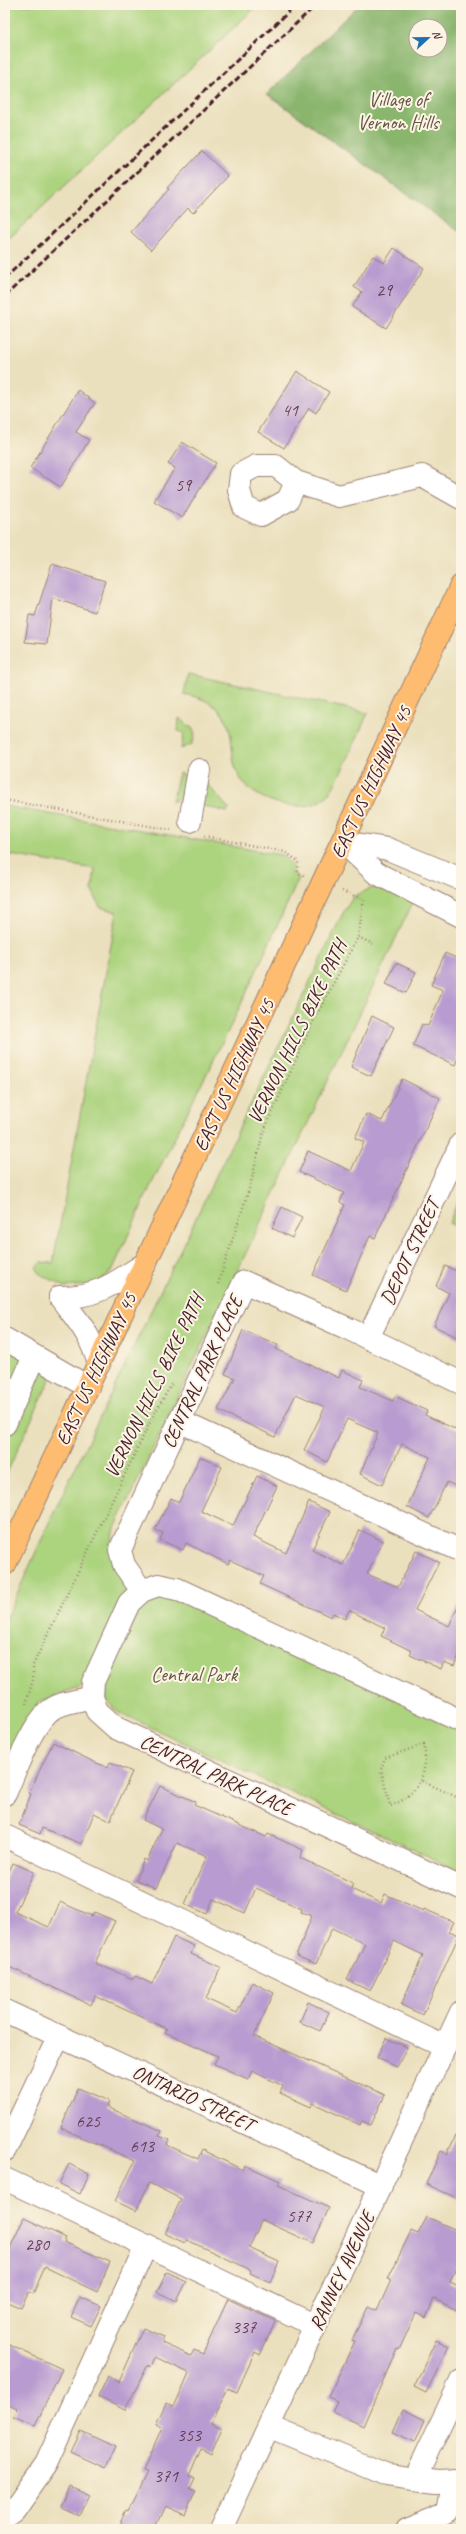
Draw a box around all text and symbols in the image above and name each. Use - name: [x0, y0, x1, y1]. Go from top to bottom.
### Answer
- north arrow: [408, 18, 448, 58]
- text: N: [430, 28, 446, 42]
- park label: Village of Vernon Hills: [357, 87, 441, 135]
- house number: 29: [376, 279, 394, 301]
- house number: 41: [282, 399, 299, 421]
- house number: 59: [175, 474, 193, 496]
- street label: EAST US HIGHWAY 45: [325, 701, 418, 862]
- street label: VERNON HILLS BIKE PATH: [242, 933, 354, 1128]
- street label: EAST US HIGHWAY 45: [188, 994, 281, 1155]
- street label: DEPOT STREET: [375, 1192, 447, 1309]
- street label: VERNON HILLS BIKE PATH: [99, 1287, 211, 1482]
- street label: EAST US HIGHWAY 45: [50, 1288, 143, 1449]
- street label: CENTRAL PARK PLACE: [156, 1289, 250, 1452]
- park label: Central Park: [151, 1662, 239, 1687]
- street label: CENTRAL PARK PLACE: [136, 1729, 299, 1823]
- street label: ONTARIO STREET: [128, 2059, 261, 2139]
- house number: 625: [76, 2110, 101, 2132]
- house number: 613: [130, 2135, 156, 2157]
- house number: 577: [287, 2205, 312, 2227]
- street label: RANNEY AVENUE: [304, 2205, 382, 2335]
- house number: 280: [25, 2233, 51, 2255]
- house number: 337: [232, 2316, 257, 2338]
- house number: 353: [177, 2424, 203, 2446]
- house number: 371: [154, 2465, 179, 2487]

